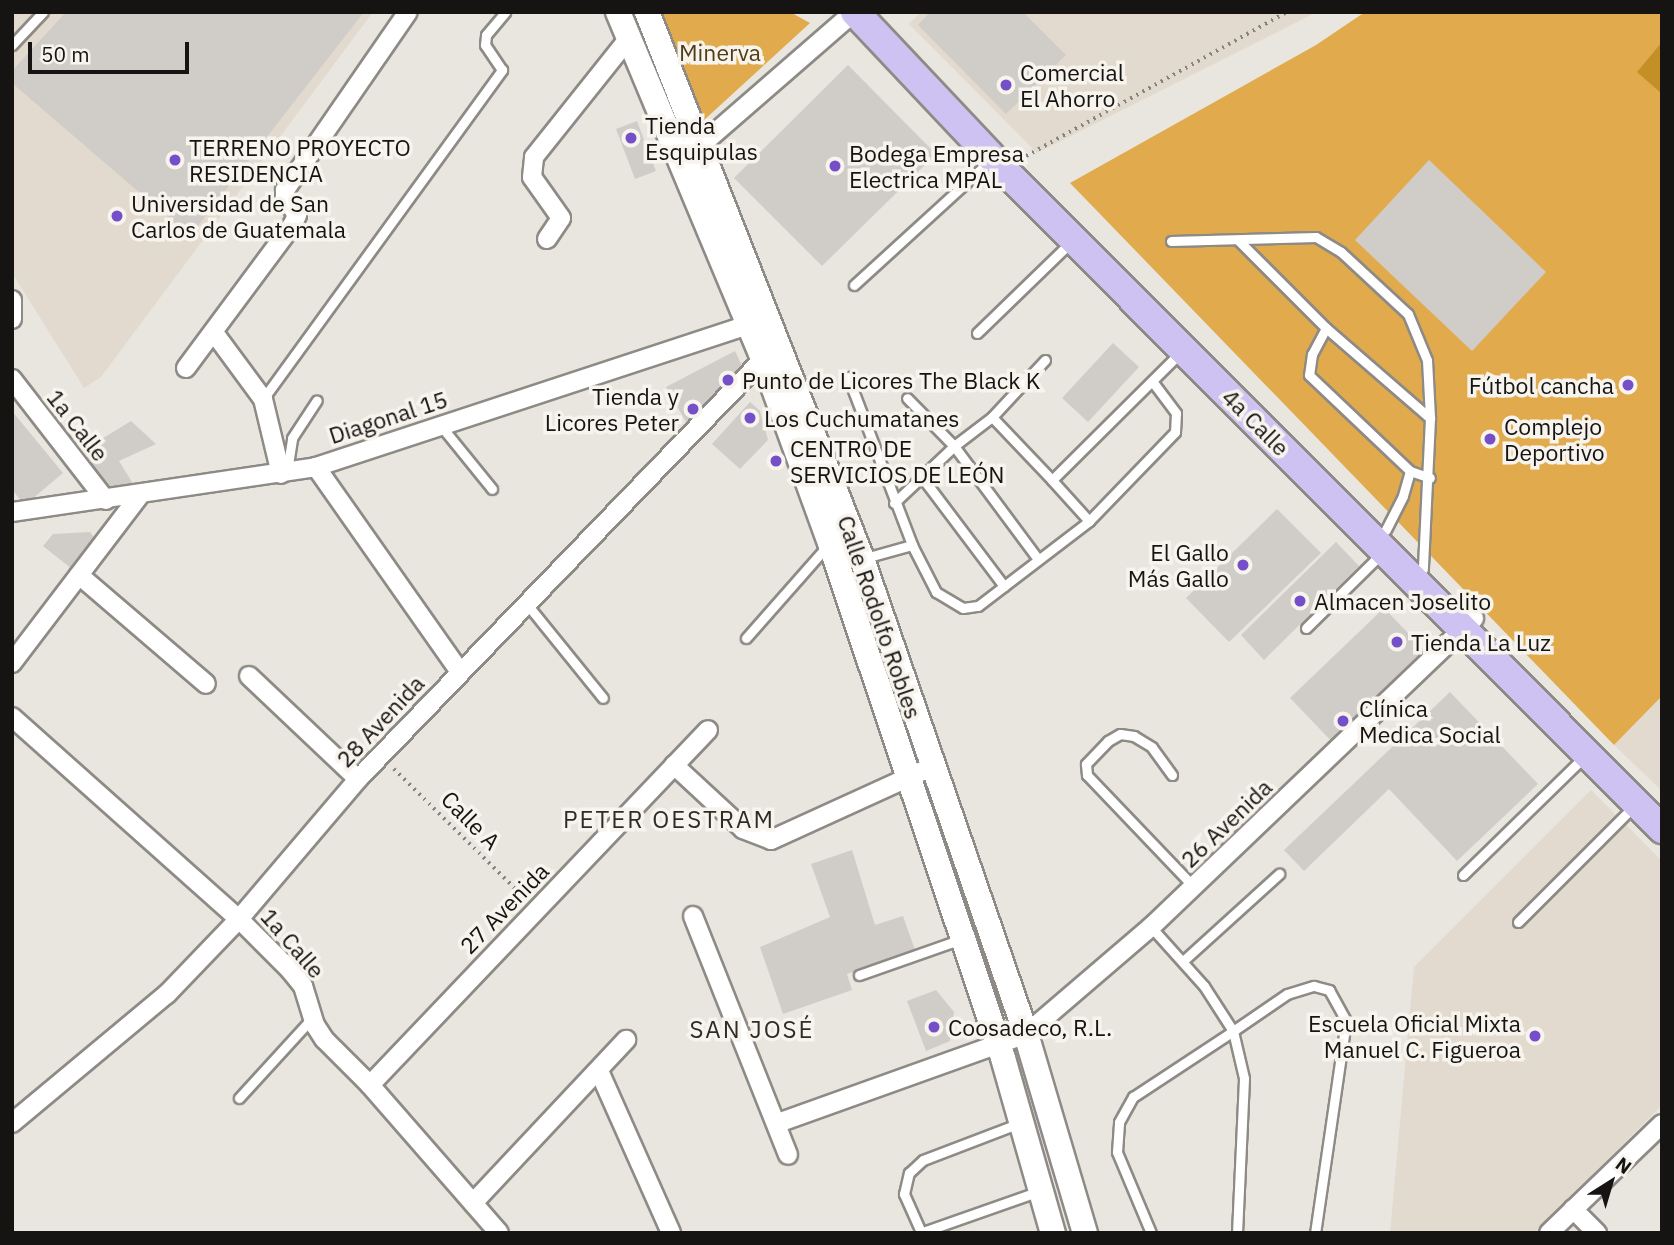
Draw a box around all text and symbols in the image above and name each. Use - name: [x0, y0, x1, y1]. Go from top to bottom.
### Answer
- scale bar: [32, 28, 192, 72]
- park label: Minerva: [679, 38, 761, 66]
- text: 50 m: [41, 40, 90, 68]
- place label: Comercial El Ahorro: [1020, 58, 1124, 112]
- marker: Comercial El Ahorro: [998, 77, 1014, 93]
- place label: Tienda Esquipulas: [645, 111, 758, 165]
- marker: Tienda Esquipulas: [623, 130, 639, 146]
- place label: TERRENO PROYECTO RESIDENCIA: [189, 133, 411, 187]
- place label: Bodega Empresa Electrica MPAL: [849, 139, 1024, 193]
- marker: TERRENO PROYECTO RESIDENCIA: [167, 152, 183, 168]
- marker: Bodega Empresa Electrica MPAL: [827, 158, 843, 174]
- place label: Universidad de San Carlos de Guatemala: [131, 189, 346, 243]
- marker: Universidad de San Carlos de Guatemala: [109, 208, 125, 224]
- place label: Punto de Licores The Black K: [742, 366, 1040, 394]
- place label: Fútbol cancha: [1469, 371, 1614, 399]
- marker: Punto de Licores The Black K: [720, 372, 736, 388]
- marker: Fútbol cancha: [1620, 377, 1636, 393]
- place label: Tienda y Licores Peter: [545, 382, 679, 436]
- street label: 4a Calle: [1217, 383, 1295, 461]
- street label: 1a Calle: [42, 384, 114, 466]
- street label: Diagonal 15: [325, 385, 451, 449]
- marker: Tienda y Licores Peter: [685, 401, 701, 417]
- place label: Los Cuchumatanes: [764, 404, 959, 432]
- marker: Los Cuchumatanes: [742, 410, 758, 426]
- place label: Complejo Deportivo: [1504, 412, 1605, 466]
- marker: Complejo Deportivo: [1482, 431, 1498, 447]
- place label: CENTRO DE SERVICIOS DE LEÓN: [790, 434, 1004, 488]
- marker: CENTRO DE SERVICIOS DE LEÓN: [768, 453, 784, 469]
- street label: Calle Rodolfo Robles: [832, 512, 928, 722]
- place label: El Gallo Más Gallo: [1128, 538, 1229, 592]
- marker: El Gallo Más Gallo: [1235, 557, 1251, 573]
- place label: Almacen Joselito: [1314, 587, 1491, 615]
- marker: Almacen Joselito: [1292, 593, 1308, 609]
- place label: Tienda La Luz: [1411, 628, 1551, 656]
- marker: Tienda La Luz: [1389, 634, 1405, 650]
- street label: 28 Avenida: [331, 669, 429, 773]
- place label: Clínica Medica Social: [1359, 694, 1501, 748]
- marker: Clínica Medica Social: [1333, 711, 1353, 731]
- street label: 26 Avenida: [1175, 773, 1277, 873]
- street label: Calle A: [436, 785, 506, 855]
- district label: PETER OESTRAM: [565, 806, 773, 834]
- street label: 27 Avenida: [454, 857, 554, 959]
- street label: 1a Calle: [255, 903, 331, 983]
- place label: Escuela Oficial Mixta Manuel C. Figueroa: [1308, 1009, 1521, 1063]
- place label: Coosadeco, R.L.: [948, 1013, 1112, 1041]
- district label: SAN JOSÉ: [690, 1016, 814, 1044]
- marker: Coosadeco, R.L.: [926, 1019, 942, 1035]
- marker: Escuela Oficial Mixta Manuel C. Figueroa: [1527, 1028, 1543, 1044]
- north arrow: [1576, 1147, 1646, 1217]
- text: N: [1611, 1151, 1636, 1179]

